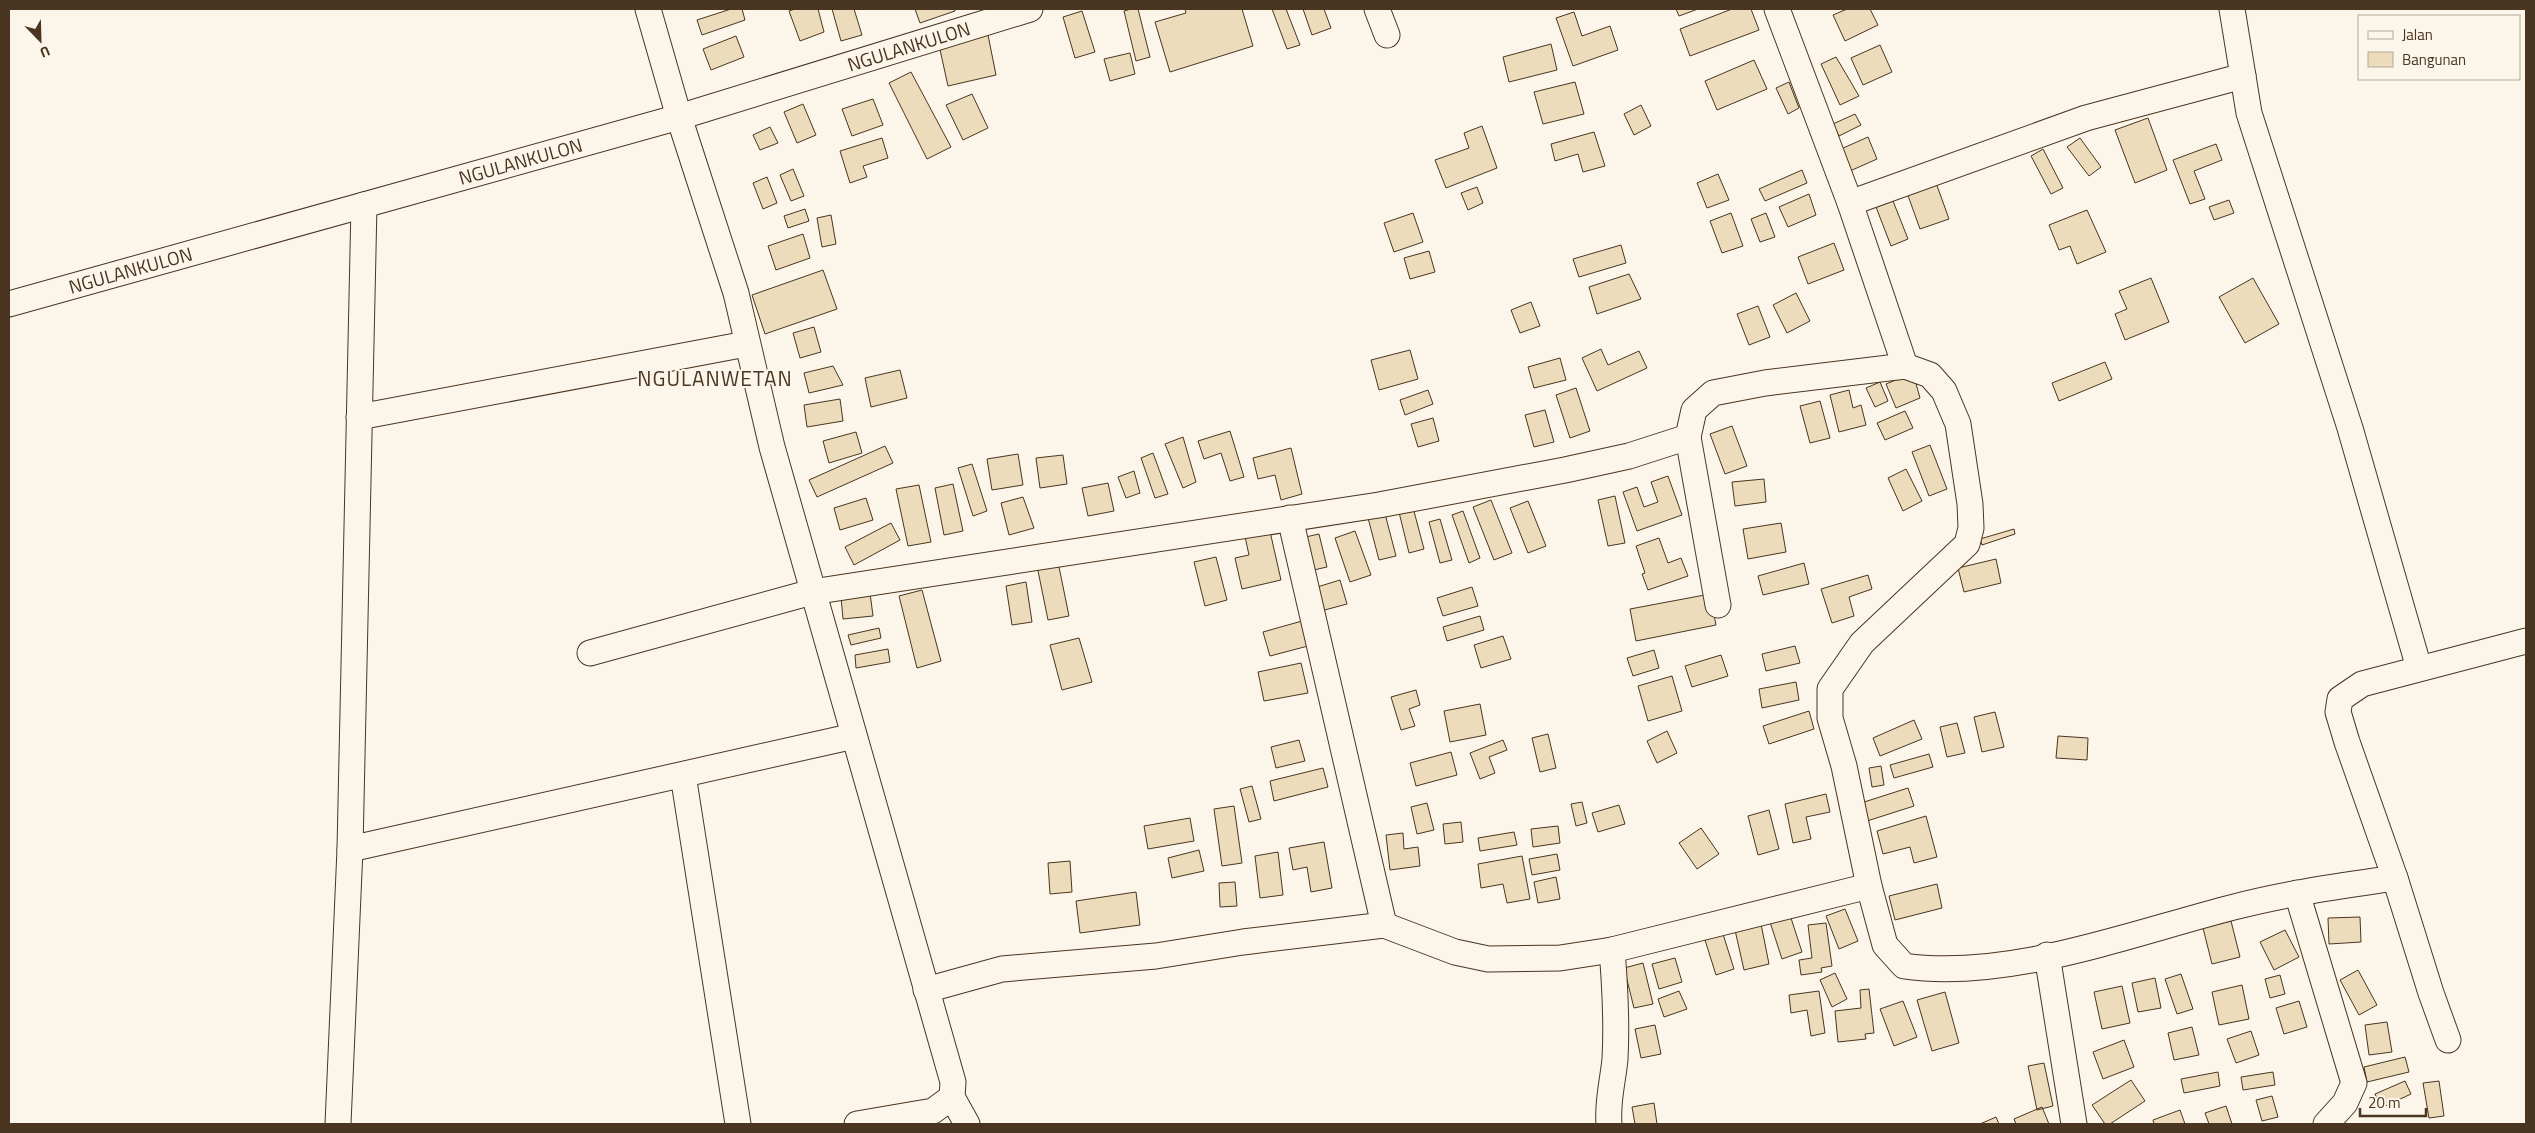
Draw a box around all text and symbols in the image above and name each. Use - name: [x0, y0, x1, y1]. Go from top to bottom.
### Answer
- street label: NGULANKULON: [844, 13, 974, 78]
- north arrow: [15, 15, 65, 65]
- legend: [2358, 15, 2520, 80]
- text: Jalan: [2402, 23, 2433, 46]
- text: U: [37, 41, 54, 64]
- text: Bangunan: [2402, 48, 2466, 71]
- street label: NGULANKULON: [455, 130, 586, 192]
- street label: NGULANKULON: [65, 239, 195, 301]
- district label: NGULANWETAN: [637, 362, 793, 394]
- scale bar: [2360, 1086, 2426, 1118]
- text: 20 m: [2368, 1091, 2401, 1114]

